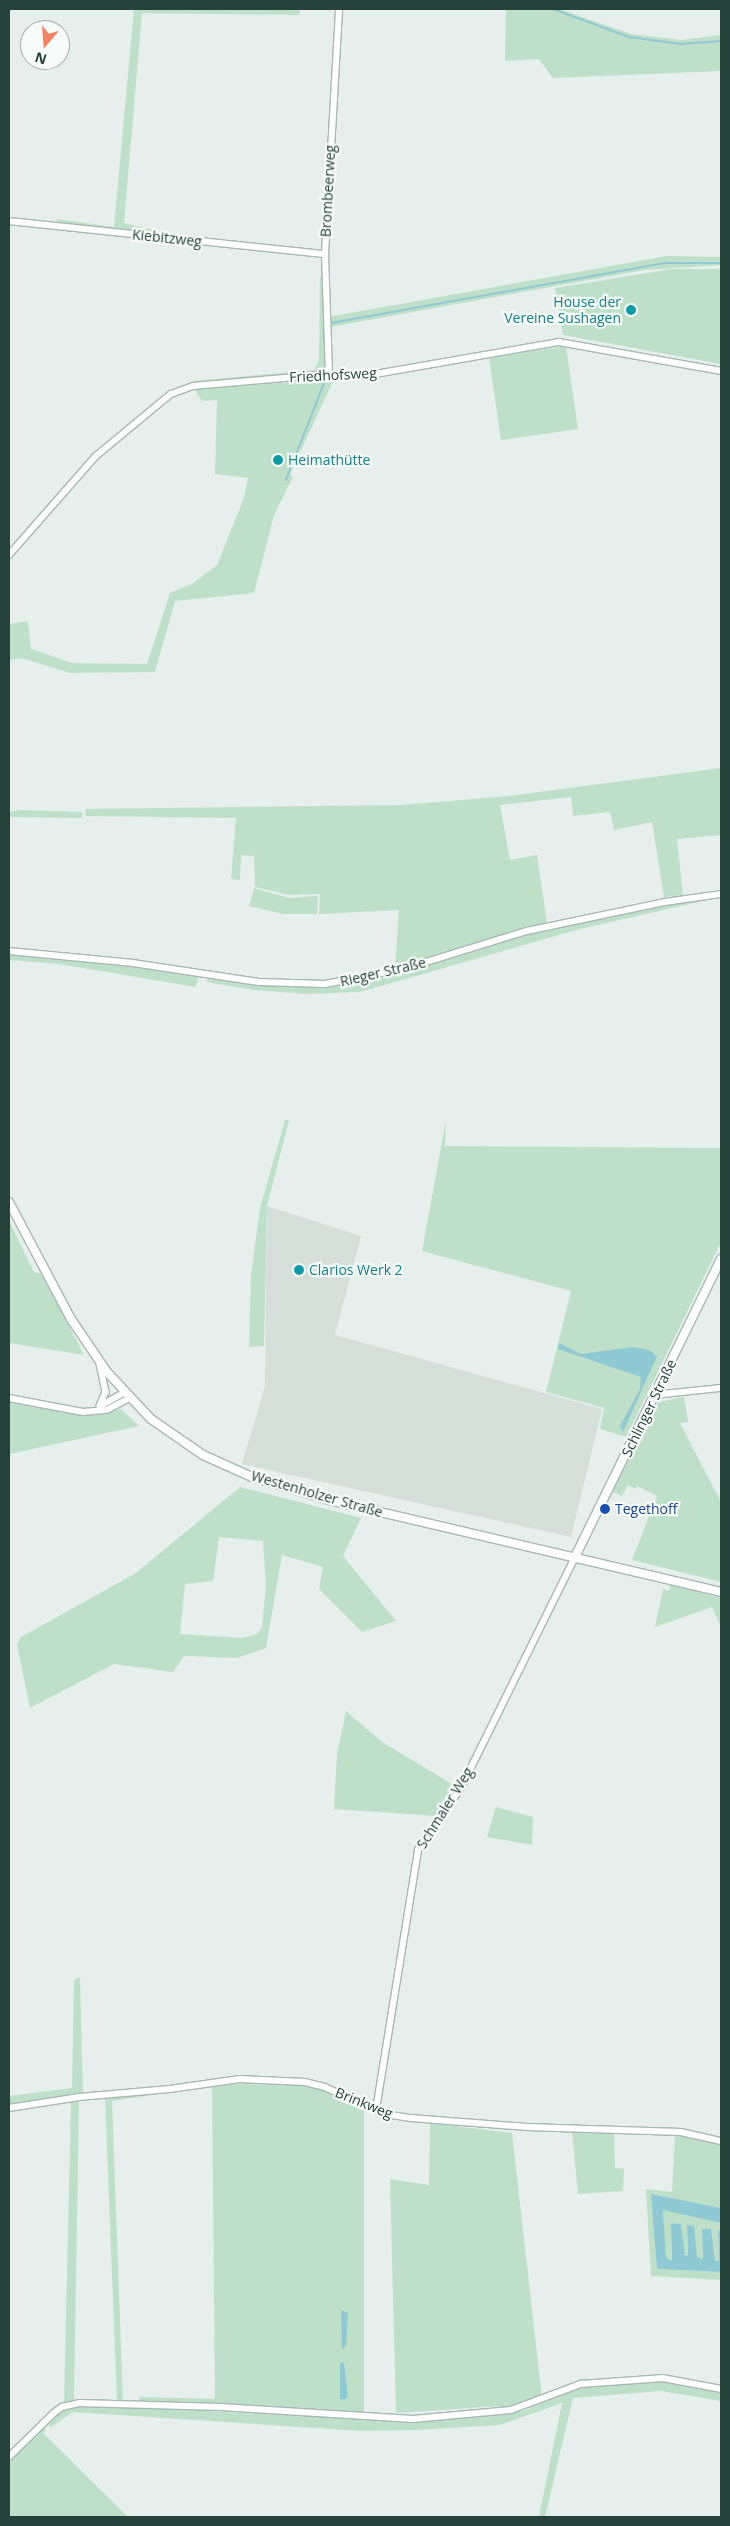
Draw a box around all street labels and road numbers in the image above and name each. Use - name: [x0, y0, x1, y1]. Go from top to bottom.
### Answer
- street label: Brombeerweg: [317, 144, 339, 238]
- street label: Kiebitzweg: [131, 226, 203, 250]
- street label: Friedhofsweg: [289, 364, 377, 386]
- street label: Rieger Straße: [338, 954, 428, 990]
- street label: Schlinger Straße: [618, 1357, 680, 1459]
- street label: Westenholzer Straße: [249, 1467, 385, 1521]
- street label: Schmaler Weg: [413, 1764, 477, 1852]
- street label: Brinkweg: [333, 2084, 395, 2122]

